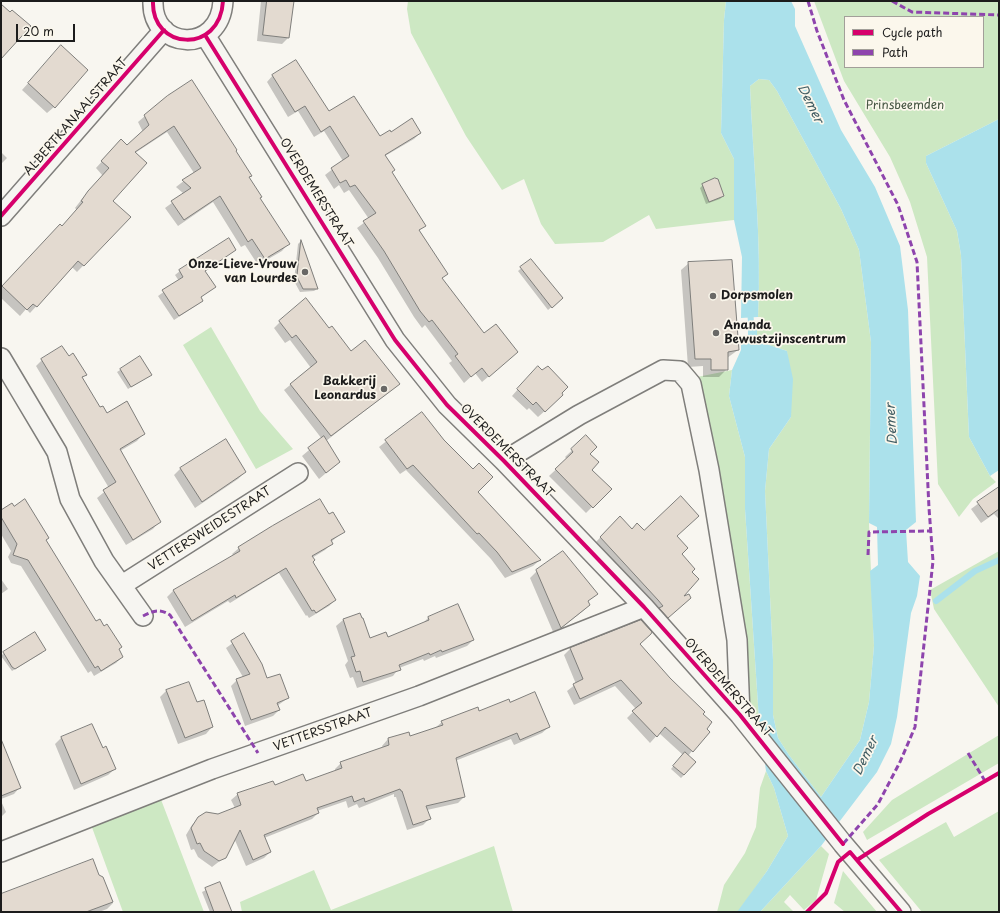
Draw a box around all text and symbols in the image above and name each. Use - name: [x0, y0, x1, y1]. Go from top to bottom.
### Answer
- scale bar: [18, 16, 77, 42]
- legend: [844, 16, 984, 68]
- text: 20 m: [23, 22, 54, 40]
- text: Cycle path: [882, 23, 943, 41]
- text: Path: [882, 43, 908, 61]
- street label: ALBERTKANAALSTRAAT: [21, 55, 131, 179]
- water label: Demer: [794, 82, 826, 126]
- park label: Prinsbeemden: [866, 99, 944, 113]
- street label: OVERDEMERSTRAAT: [276, 136, 356, 250]
- place label: Onze-Lieve-Vrouw van Lourdes: [188, 258, 297, 286]
- marker: Onze-Lieve-Vrouw van Lourdes: [300, 267, 310, 277]
- place label: Dorpsmolen: [721, 289, 793, 303]
- marker: Dorpsmolen: [708, 291, 718, 301]
- place label: Ananda Bewustzijnscentrum: [724, 319, 846, 347]
- marker: Ananda Bewustzijnscentrum: [711, 328, 721, 338]
- place label: Bakkerij Leonardus: [314, 375, 376, 403]
- marker: Bakkerij Leonardus: [379, 384, 389, 394]
- street label: OVERDEMERSTRAAT: [457, 401, 557, 501]
- water label: Demer: [883, 403, 901, 445]
- street label: VETTERSWEIDESTRAAT: [146, 484, 274, 574]
- street label: OVERDEMERSTRAAT: [681, 636, 775, 740]
- street label: VETTERSSTRAAT: [272, 705, 374, 755]
- water label: Demer: [850, 734, 882, 778]

